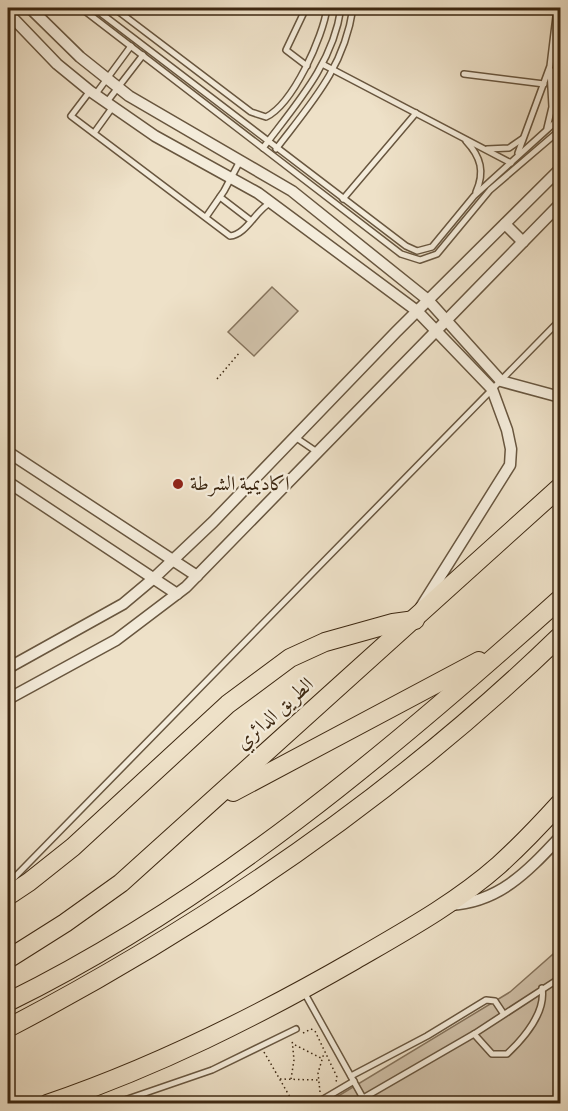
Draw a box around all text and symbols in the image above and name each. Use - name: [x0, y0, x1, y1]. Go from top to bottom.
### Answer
- place label: اكاديمية الشرطة: [190, 472, 290, 497]
- marker: اكاديمية الشرطة: [171, 477, 185, 491]
- street label: الطريق الدائري: [231, 672, 321, 757]

